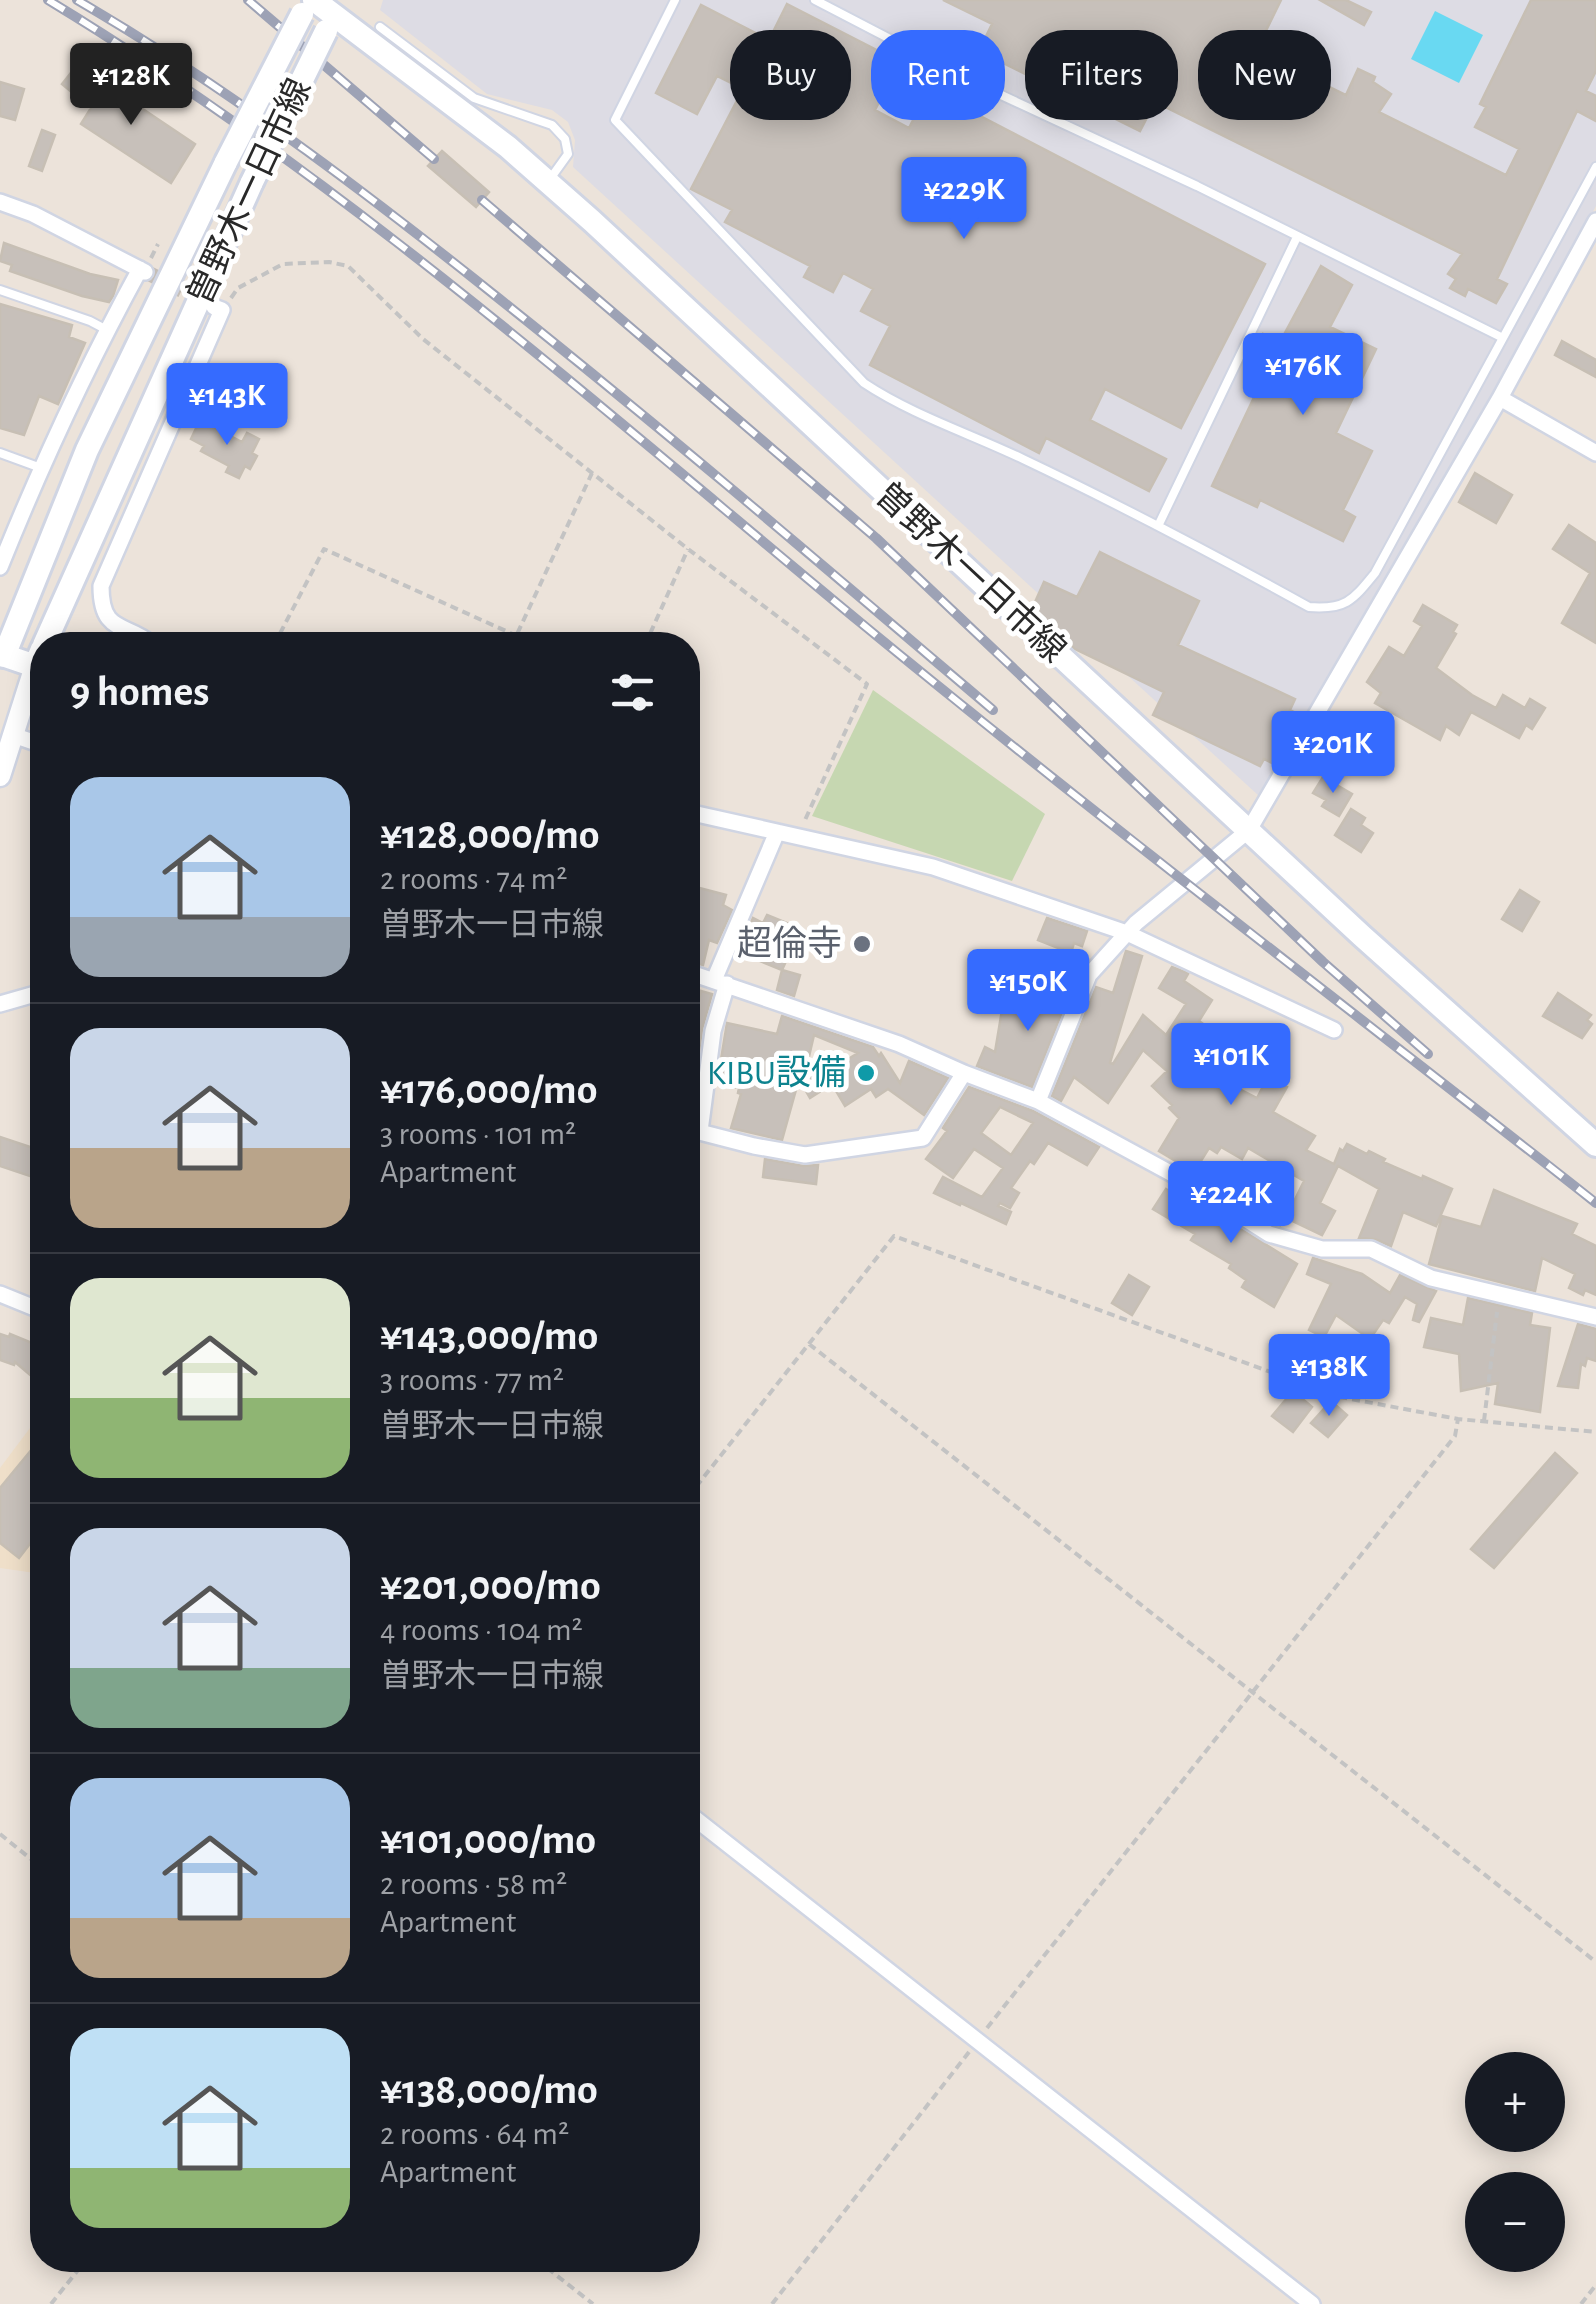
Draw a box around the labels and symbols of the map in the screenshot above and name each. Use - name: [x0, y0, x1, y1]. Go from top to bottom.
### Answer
- pin: ¥128K: [61, 43, 201, 128]
- street label: 曽野木一日市線: [181, 73, 318, 310]
- pin: ¥229K: [894, 157, 1034, 242]
- pin: ¥176K: [1233, 333, 1373, 418]
- pin: ¥143K: [157, 363, 297, 448]
- street label: 曽野木一日市線: [868, 475, 1073, 669]
- pin: ¥201K: [1263, 711, 1403, 796]
- place label: 超倫寺: [737, 925, 842, 962]
- marker: 超倫寺: [851, 933, 873, 955]
- pin: ¥150K: [958, 949, 1098, 1034]
- pin: ¥101K: [1161, 1023, 1301, 1108]
- place label: KIBU設備: [707, 1054, 846, 1091]
- marker: KIBU設備: [855, 1062, 877, 1084]
- pin: ¥224K: [1161, 1161, 1301, 1246]
- pin: ¥138K: [1259, 1334, 1399, 1419]

